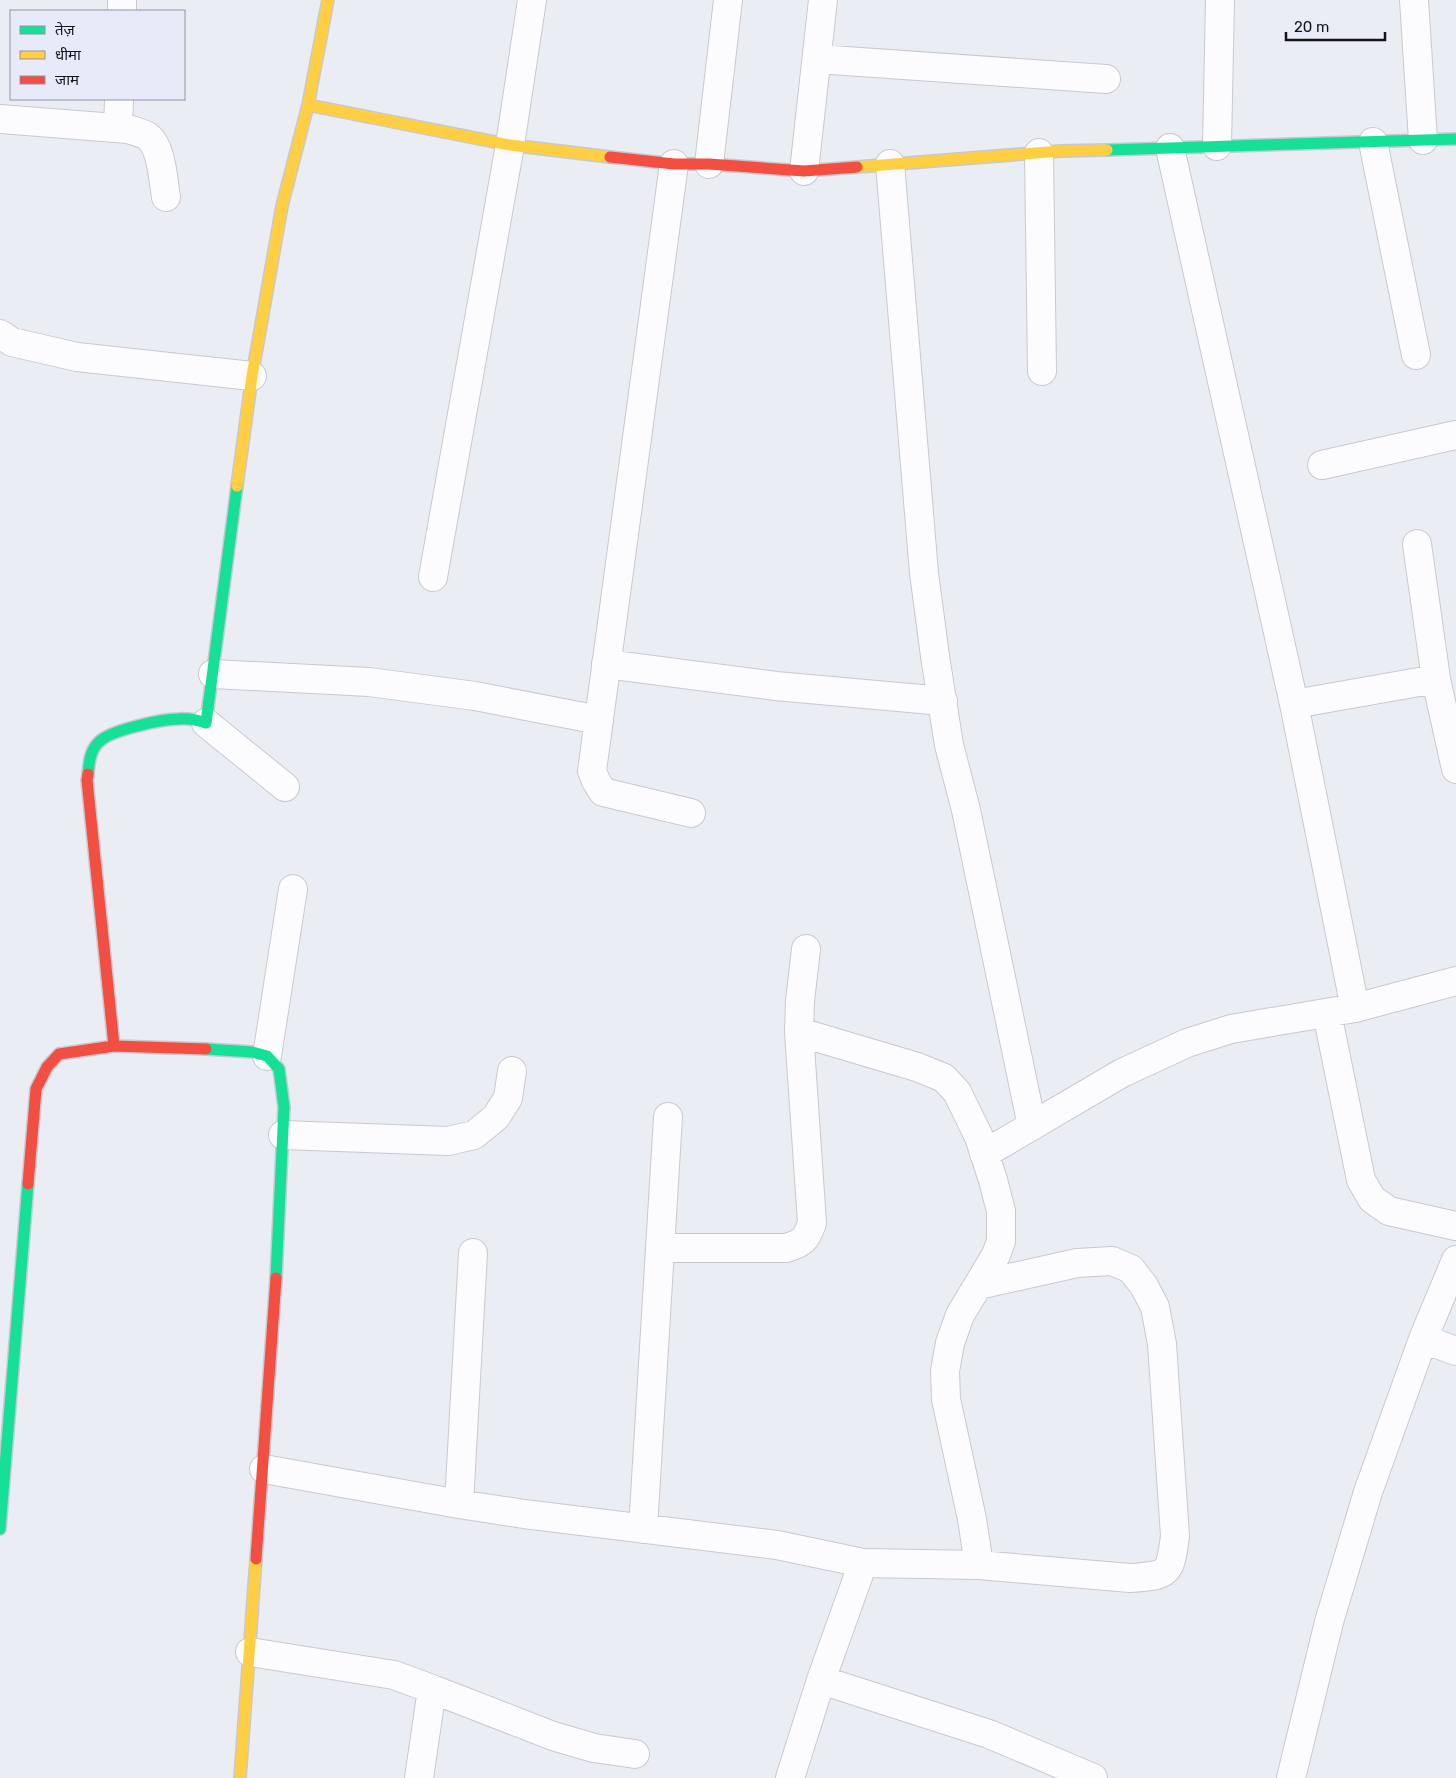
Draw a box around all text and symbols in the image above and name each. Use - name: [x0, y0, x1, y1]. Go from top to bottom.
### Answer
- legend: [10, 10, 185, 100]
- scale bar: [1286, 10, 1385, 42]
- text: 20 m: [1294, 18, 1329, 36]
- text: तेज़: [55, 21, 76, 39]
- text: धीमा: [55, 46, 82, 64]
- text: जाम: [55, 71, 80, 89]

